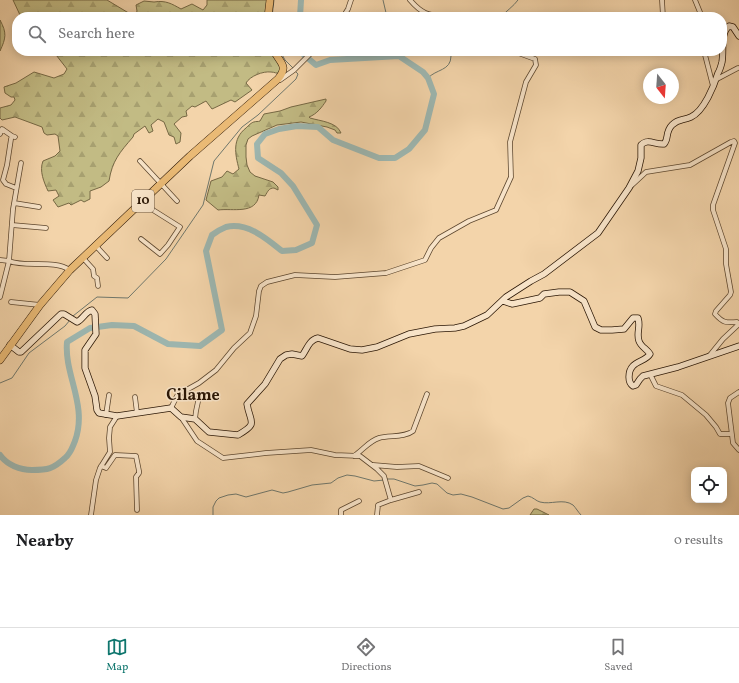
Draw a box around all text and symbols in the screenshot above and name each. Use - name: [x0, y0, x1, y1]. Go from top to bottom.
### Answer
- search box: [12, 12, 727, 56]
- icon: search: [26, 23, 48, 45]
- text: Search here: [58, 24, 135, 45]
- north arrow: [643, 68, 679, 104]
- road number: 10: [132, 190, 154, 212]
- district label: Cilame: [166, 385, 220, 407]
- map controls: [691, 467, 727, 503]
- button: locate: [691, 467, 727, 503]
- text: Nearby: [16, 530, 74, 553]
- text: 0 results: [674, 532, 723, 550]
- tab: Map: [106, 636, 128, 675]
- tab: Directions: [341, 636, 392, 675]
- tab: Saved: [604, 636, 633, 675]

